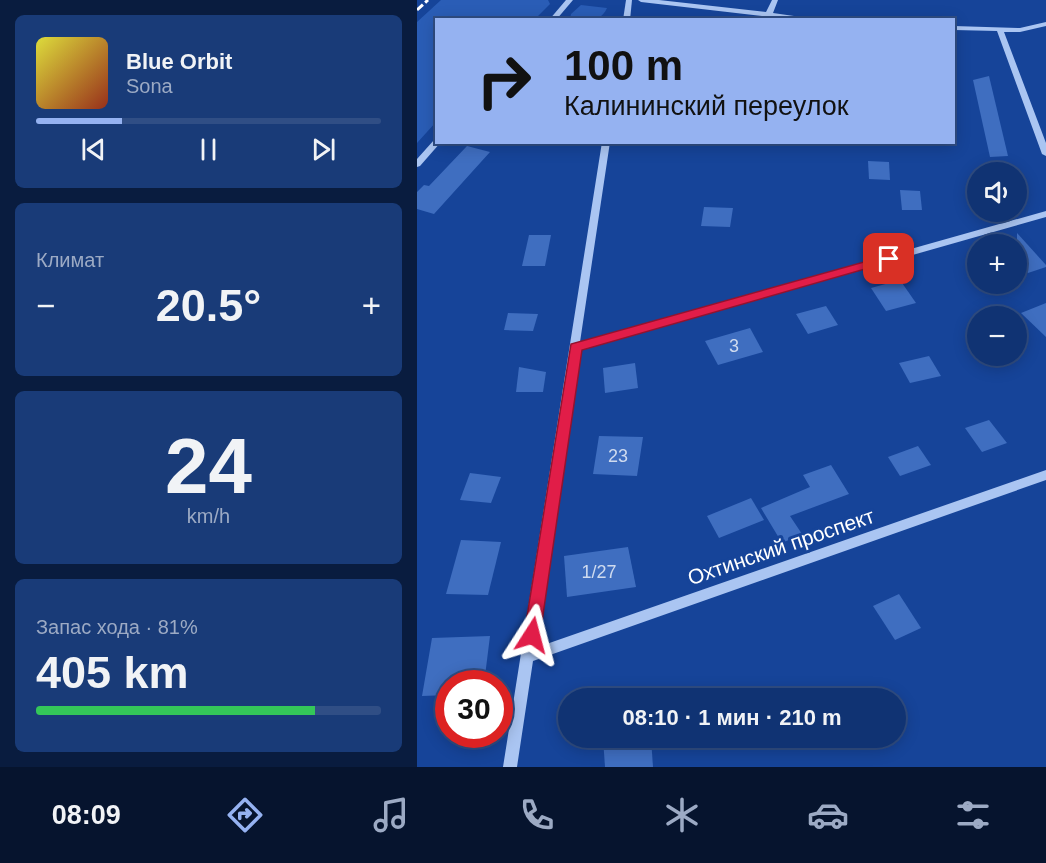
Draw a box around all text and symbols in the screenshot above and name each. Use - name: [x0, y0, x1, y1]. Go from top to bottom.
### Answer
- icon: right: [465, 42, 543, 120]
- text: 100 m: [564, 42, 683, 89]
- text: Blue Orbit: [126, 49, 232, 74]
- text: Sona: [126, 75, 173, 97]
- text: Калининский переулок: [564, 91, 849, 121]
- icon: previous: [77, 133, 110, 166]
- icon: pause: [192, 133, 225, 166]
- icon: next: [307, 133, 340, 166]
- map controls: [967, 162, 1027, 366]
- button: sound: [967, 162, 1027, 222]
- pin: [863, 233, 914, 284]
- button: +: [967, 234, 1027, 294]
- icon: arrive: [872, 242, 905, 275]
- text: Климат: [36, 249, 104, 271]
- text: 20.5°: [156, 280, 261, 331]
- text: −: [36, 287, 55, 324]
- text: +: [362, 287, 381, 324]
- button: −: [967, 306, 1027, 366]
- house number: 3: [729, 336, 739, 356]
- text: 24: [165, 422, 252, 510]
- house number: 23: [608, 446, 628, 466]
- street label: Охтинский проспект: [685, 504, 877, 589]
- text: km/h: [187, 505, 230, 527]
- house number: 1/27: [581, 562, 617, 582]
- position arrow: [500, 603, 564, 667]
- text: Запас хода · 81%: [36, 616, 198, 638]
- text: 405 km: [36, 647, 189, 698]
- speed limit sign: 30: [435, 670, 513, 748]
- text: 08:10 · 1 мин · 210 m: [622, 705, 842, 730]
- icon: directions: [224, 794, 266, 836]
- icon: music: [370, 794, 412, 836]
- icon: phone: [516, 794, 558, 836]
- icon: climate: [661, 794, 703, 836]
- icon: car: [807, 794, 849, 836]
- icon: filters: [952, 794, 994, 836]
- text: 08:09: [52, 800, 121, 830]

